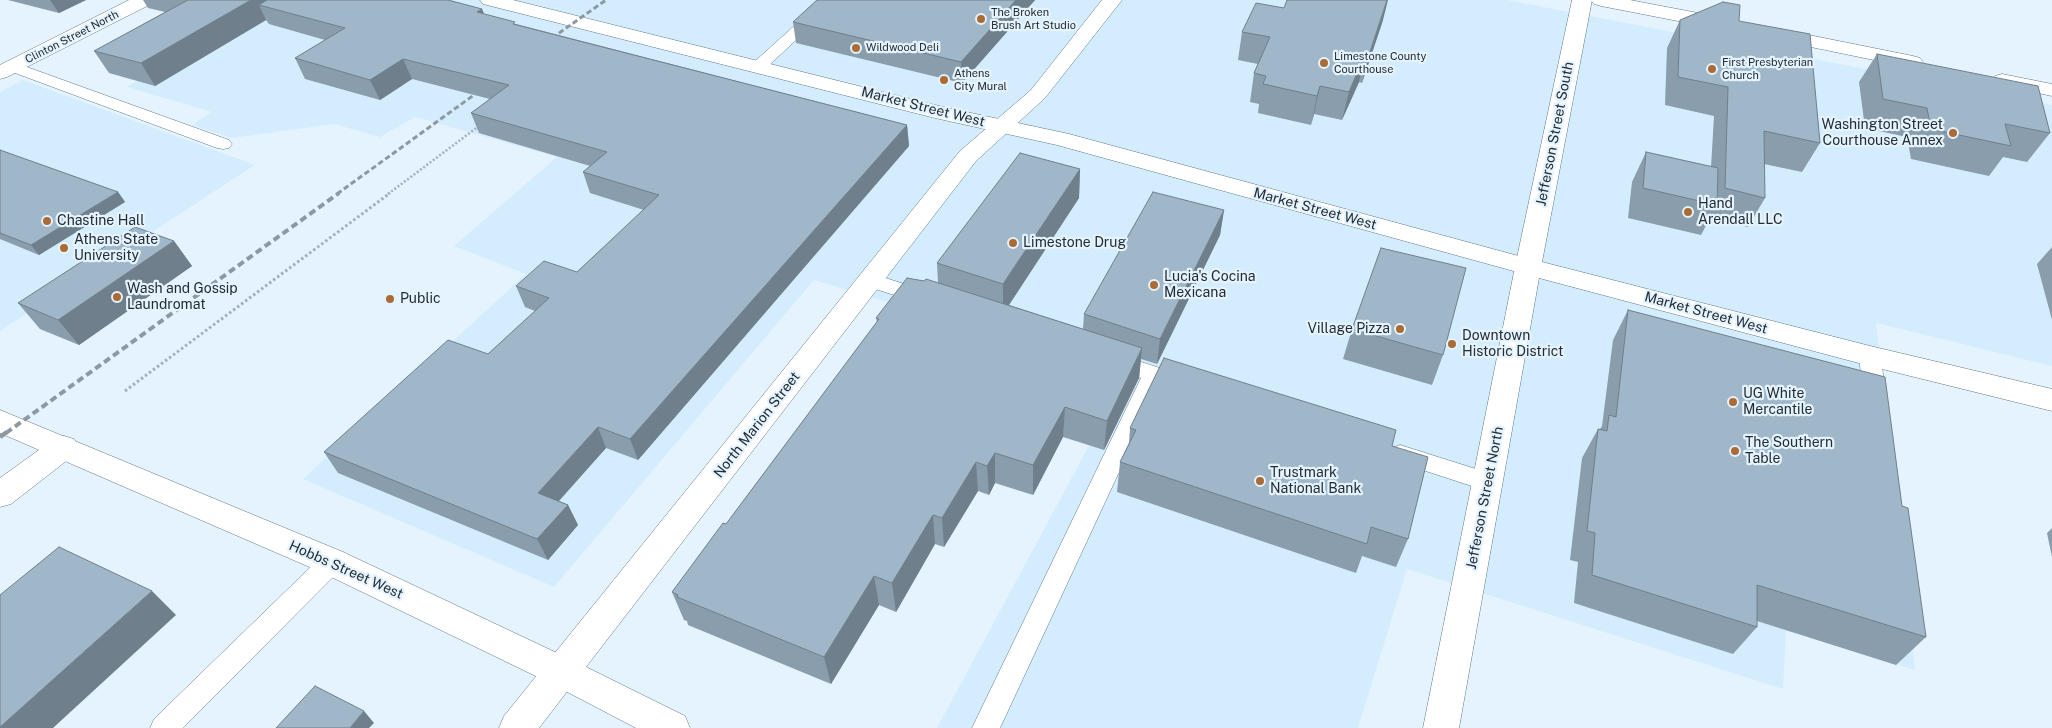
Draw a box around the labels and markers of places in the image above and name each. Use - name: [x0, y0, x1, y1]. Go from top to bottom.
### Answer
- place label: The Broken Brush Art Studio: [991, 6, 1076, 32]
- marker: The Broken Brush Art Studio: [975, 13, 987, 25]
- place label: Wildwood Deli: [866, 41, 939, 55]
- marker: Wildwood Deli: [850, 42, 862, 54]
- place label: Limestone County Courthouse: [1334, 50, 1426, 76]
- place label: First Presbyterian Church: [1722, 56, 1813, 82]
- marker: Limestone County Courthouse: [1318, 57, 1330, 69]
- marker: First Presbyterian Church: [1706, 63, 1718, 75]
- place label: Athens City Mural: [954, 67, 1007, 93]
- marker: Athens City Mural: [938, 74, 950, 86]
- place label: Washington Street Courthouse Annex: [1821, 117, 1943, 150]
- marker: Washington Street Courthouse Annex: [1947, 127, 1959, 139]
- place label: Hand Arendall LLC: [1698, 196, 1783, 228]
- marker: Hand Arendall LLC: [1682, 206, 1694, 218]
- place label: Chastine Hall: [57, 213, 144, 229]
- marker: Chastine Hall: [41, 215, 53, 227]
- place label: Athens State University: [74, 232, 158, 264]
- place label: Limestone Drug: [1023, 235, 1126, 251]
- marker: Limestone Drug: [1007, 237, 1019, 249]
- marker: Athens State University: [58, 242, 70, 254]
- place label: Lucia's Cocina Mexicana: [1164, 269, 1256, 302]
- marker: Lucia's Cocina Mexicana: [1148, 279, 1160, 291]
- place label: Wash and Gossip Laundromat: [127, 281, 238, 314]
- marker: Wash and Gossip Laundromat: [111, 291, 123, 303]
- place label: Public: [400, 291, 441, 307]
- marker: Public: [384, 293, 396, 305]
- place label: Village Pizza: [1307, 321, 1390, 337]
- marker: Village Pizza: [1394, 323, 1406, 335]
- place label: Downtown Historic District: [1462, 328, 1563, 361]
- marker: Downtown Historic District: [1446, 338, 1458, 350]
- place label: UG White Mercantile: [1743, 386, 1812, 418]
- marker: UG White Mercantile: [1727, 396, 1739, 408]
- place label: The Southern Table: [1745, 435, 1833, 468]
- marker: The Southern Table: [1729, 445, 1741, 457]
- place label: Trustmark National Bank: [1270, 465, 1361, 498]
- marker: Trustmark National Bank: [1254, 475, 1266, 487]

